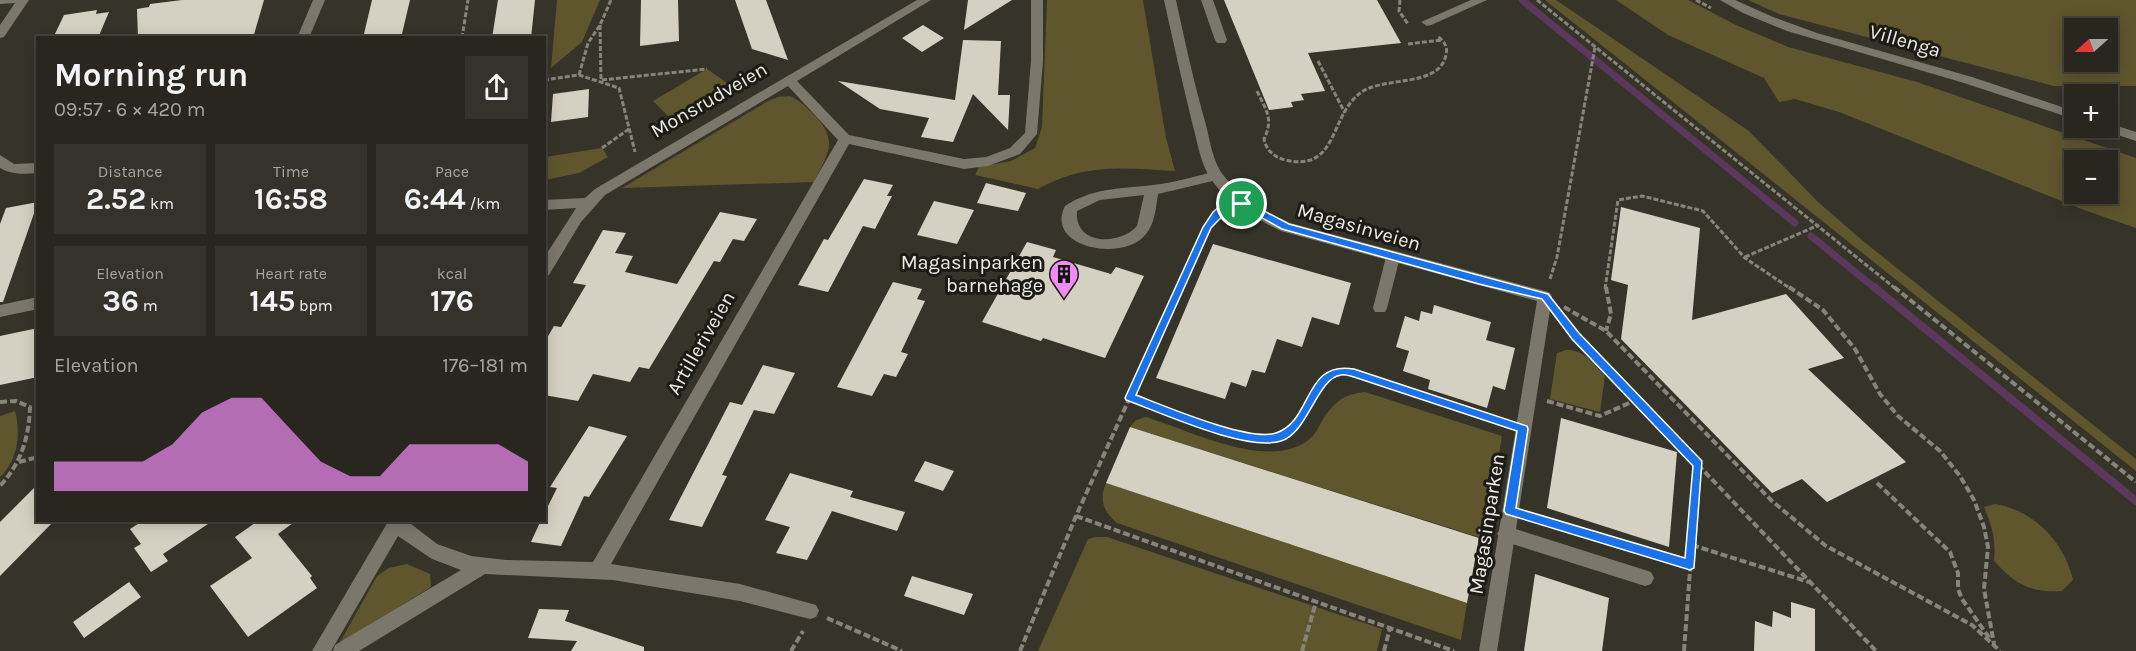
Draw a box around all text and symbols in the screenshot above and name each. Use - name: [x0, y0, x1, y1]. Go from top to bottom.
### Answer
- north arrow: [2064, 18, 2118, 72]
- map controls: [2064, 18, 2118, 204]
- street label: Villenga: [1867, 20, 1943, 62]
- text: Morning run: [54, 56, 248, 94]
- button: share: [465, 56, 528, 119]
- street label: Monsrudveien: [647, 57, 771, 143]
- button: +: [2064, 84, 2118, 138]
- text: 09:57 · 6 × 420 m: [54, 98, 205, 121]
- button: −: [2064, 150, 2118, 204]
- text: Distance: [98, 162, 162, 181]
- text: Time: [273, 162, 309, 181]
- text: Pace: [435, 162, 469, 181]
- pin: [1216, 178, 1267, 229]
- text: 2.52: [86, 181, 146, 217]
- text: 16:58: [254, 181, 328, 217]
- text: 6:44: [404, 181, 466, 217]
- icon: arrive: [1225, 187, 1258, 220]
- text: km: [146, 194, 174, 213]
- text: /km: [466, 194, 500, 213]
- street label: Magasinveien: [1295, 198, 1423, 256]
- place label: Magasinparken barnehage: [901, 251, 1043, 297]
- building icon: Magasinparken barnehage: [1048, 258, 1080, 300]
- text: Elevation: [96, 264, 164, 283]
- text: Heart rate: [255, 264, 327, 283]
- text: kcal: [437, 264, 467, 283]
- text: 36: [102, 283, 139, 319]
- text: 145: [249, 283, 295, 319]
- text: 176: [430, 283, 474, 319]
- street label: Artilleriveien: [662, 287, 740, 399]
- text: m: [139, 296, 158, 315]
- text: bpm: [295, 296, 333, 315]
- text: Elevation: [54, 354, 139, 377]
- text: 176–181 m: [442, 354, 528, 377]
- street label: Magasinparken: [1465, 452, 1509, 596]

